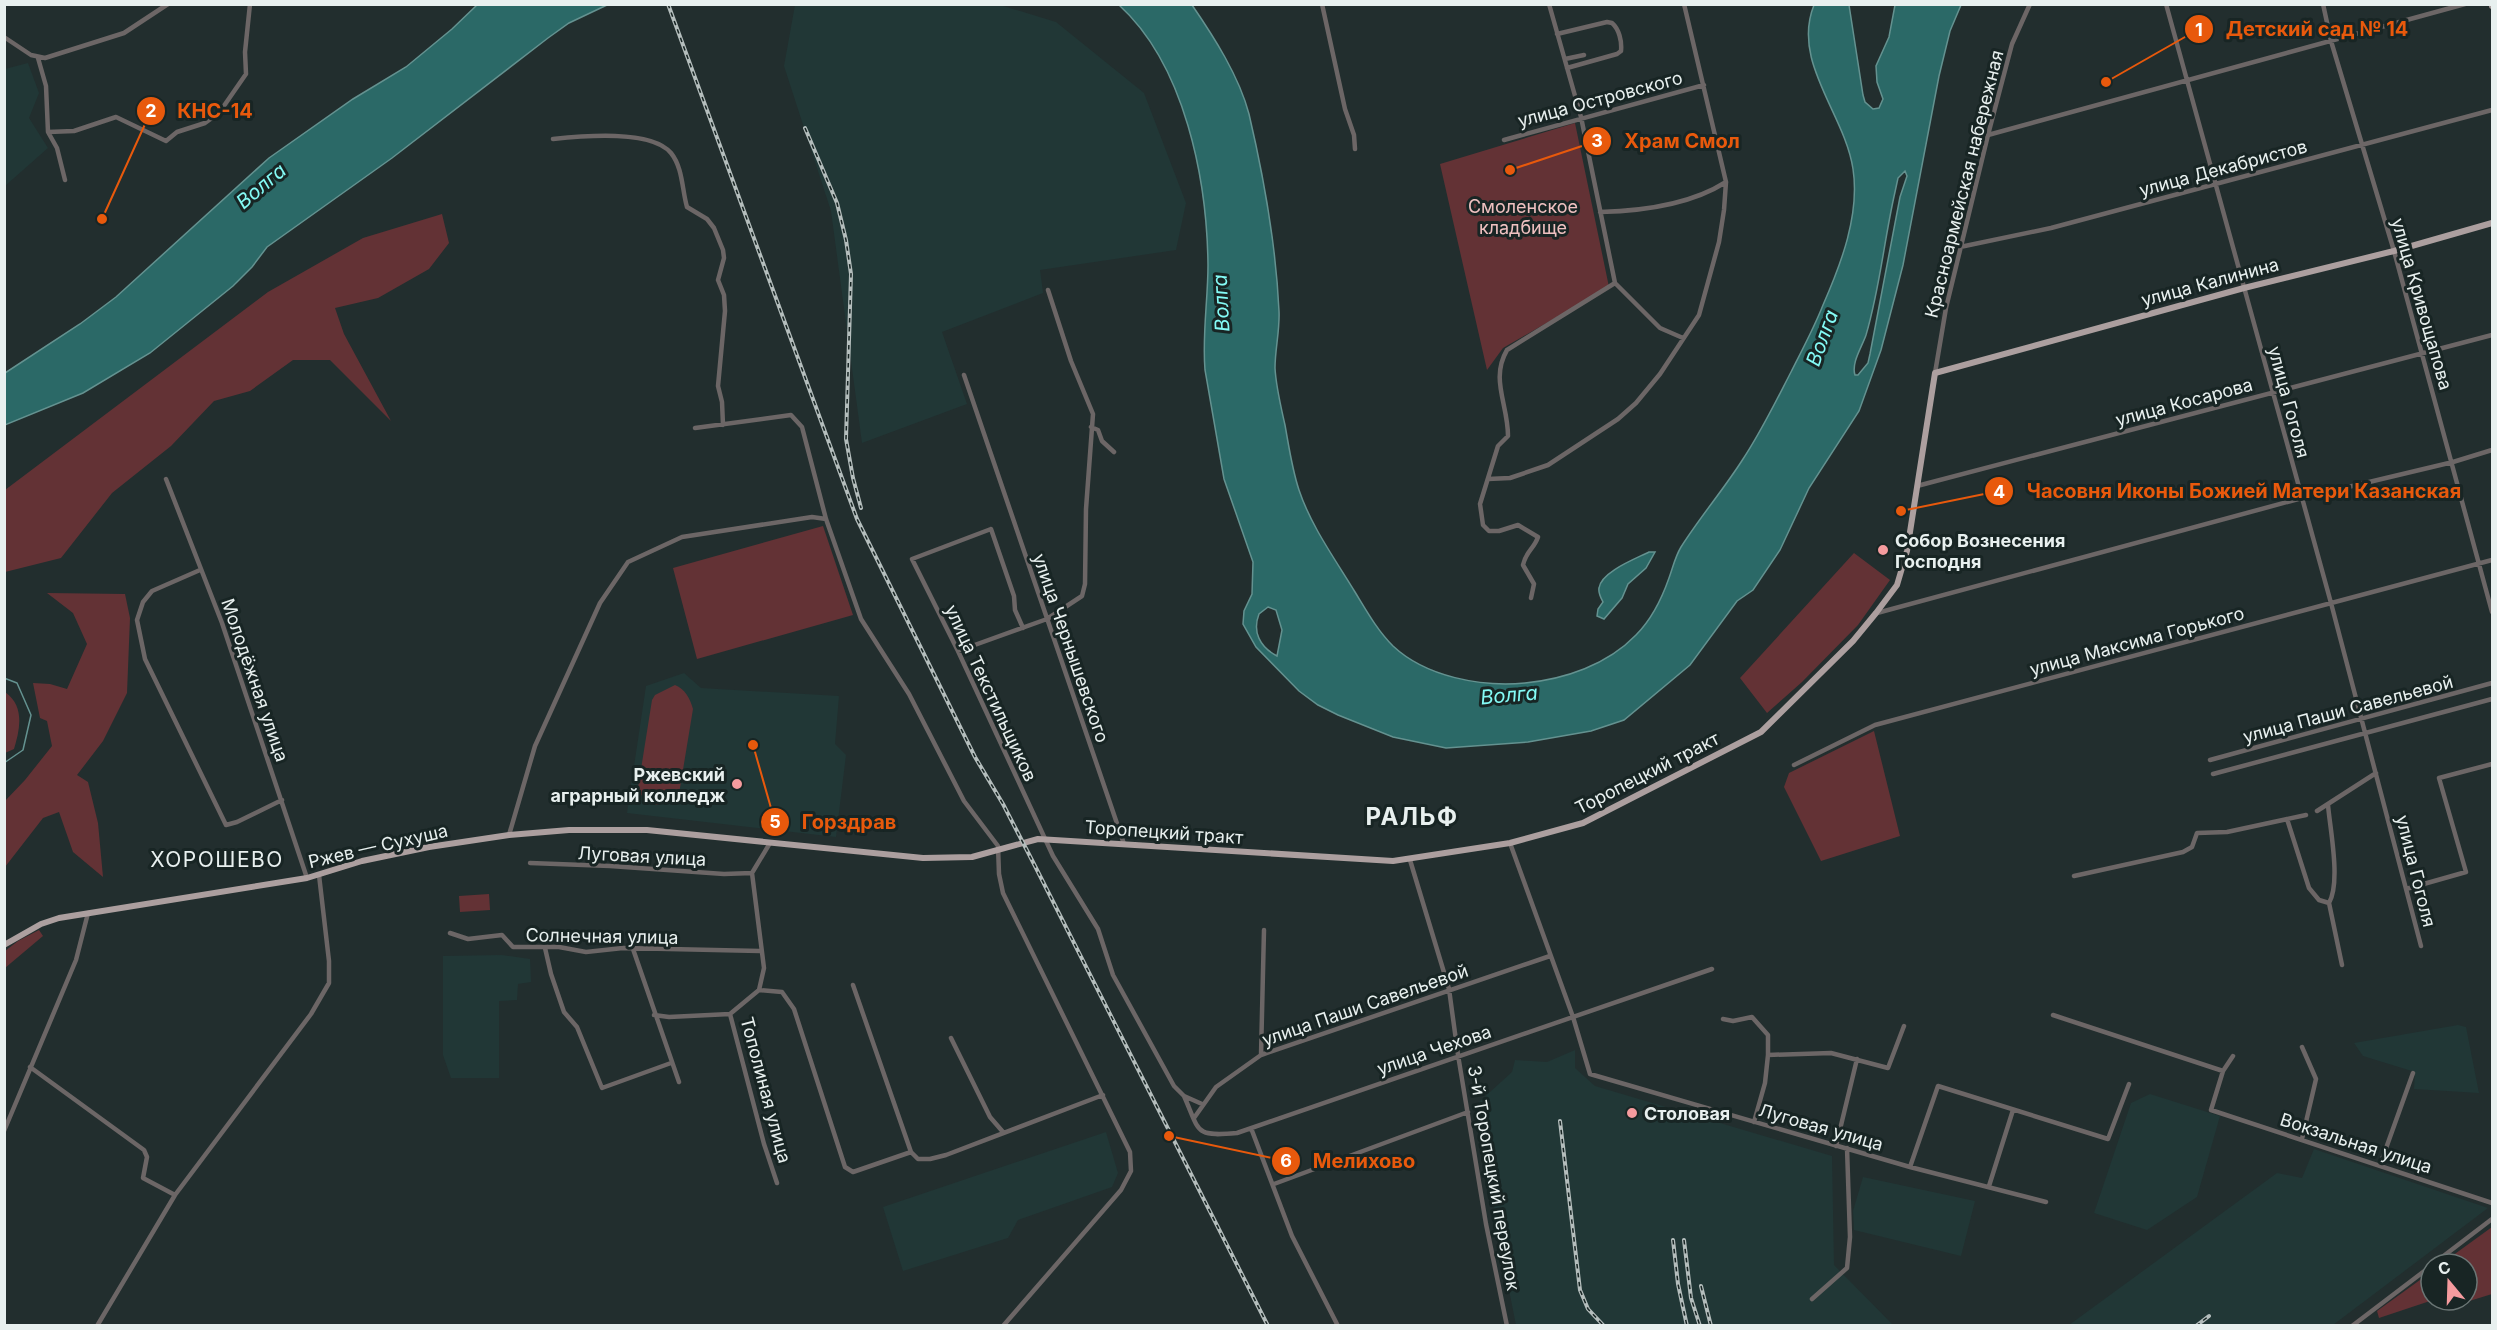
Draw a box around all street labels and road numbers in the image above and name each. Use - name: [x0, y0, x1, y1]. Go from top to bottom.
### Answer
- street label: Красноармейская набережная: [1921, 48, 2007, 320]
- street label: улица Островского: [1515, 67, 1685, 131]
- street label: улица Декабристов: [2137, 135, 2309, 201]
- street label: улица Кривощапова: [2387, 216, 2457, 392]
- street label: улица Калинина: [2139, 254, 2281, 310]
- street label: улица Гоголя: [2264, 344, 2314, 460]
- street label: улица Косарова: [2113, 374, 2255, 430]
- street label: улица Чернышевского: [1029, 551, 1113, 745]
- street label: Молодёжная улица: [217, 596, 293, 764]
- street label: улица Текстильщиков: [941, 601, 1041, 785]
- street label: улица Максима Горького: [2027, 602, 2247, 680]
- street label: улица Паши Савельевой: [2241, 671, 2455, 747]
- street label: Торопецкий тракт: [1571, 727, 1723, 818]
- street label: улица Гоголя: [2392, 813, 2440, 929]
- street label: Торопецкий тракт: [1084, 816, 1245, 848]
- street label: Ржев — Сухуша: [306, 820, 450, 872]
- street label: Луговая улица: [577, 842, 707, 870]
- street label: Солнечная улица: [525, 924, 679, 948]
- street label: улица Паши Савельевой: [1259, 960, 1471, 1050]
- street label: Тополиная улица: [736, 1015, 796, 1165]
- street label: улица Чехова: [1374, 1021, 1494, 1079]
- street label: 3-й Торопецкий переулок: [1464, 1064, 1524, 1292]
- street label: Луговая улица: [1756, 1099, 1886, 1155]
- street label: Вокзальная улица: [2277, 1109, 2435, 1177]

